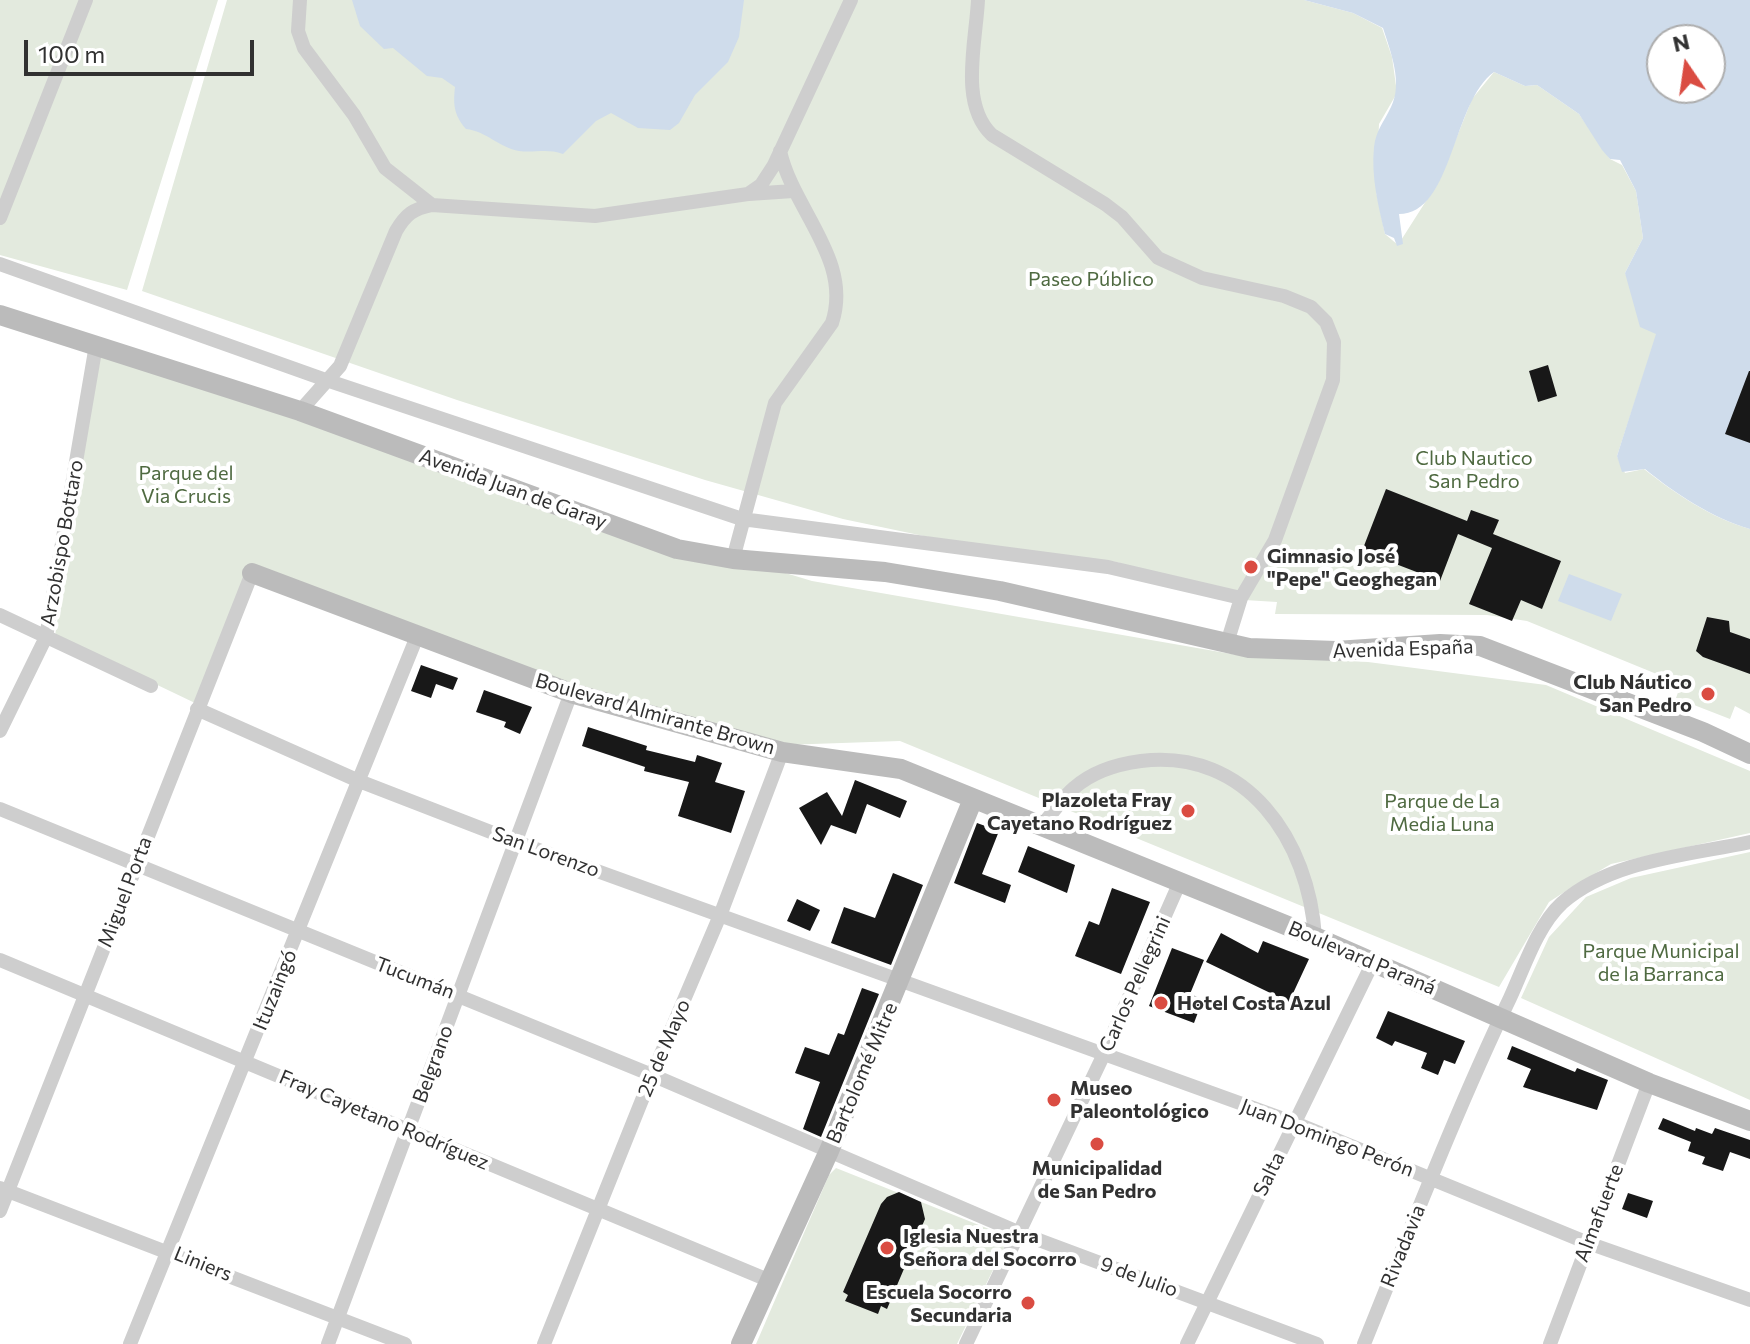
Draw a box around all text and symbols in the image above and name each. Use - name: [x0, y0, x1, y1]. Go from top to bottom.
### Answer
- scale bar: [28, 24, 258, 74]
- north arrow: [1646, 24, 1726, 104]
- text: N: [1670, 27, 1692, 57]
- text: 100 m: [38, 39, 105, 68]
- park label: Paseo Público: [1028, 267, 1154, 291]
- street label: Avenida Juan de Garay: [416, 444, 610, 534]
- park label: Club Nautico San Pedro: [1415, 446, 1533, 493]
- street label: Arzobispo Bottaro: [36, 458, 88, 628]
- park label: Parque del Via Crucis: [138, 461, 234, 508]
- place label: Gimnasio José "Pepe" Geoghegan: [1267, 544, 1437, 591]
- marker: Gimnasio José "Pepe" Geoghegan: [1242, 558, 1260, 576]
- street label: Avenida España: [1332, 635, 1474, 663]
- street label: Boulevard Almirante Brown: [532, 668, 778, 760]
- place label: Club Náutico San Pedro: [1573, 670, 1692, 717]
- marker: Club Náutico San Pedro: [1699, 685, 1717, 703]
- place label: Plazoleta Fray Cayetano Rodríguez: [987, 788, 1172, 835]
- park label: Parque de La Media Luna: [1384, 789, 1500, 836]
- marker: Plazoleta Fray Cayetano Rodríguez: [1179, 802, 1197, 820]
- street label: San Lorenzo: [489, 822, 603, 882]
- street label: Miguel Porta: [93, 833, 157, 951]
- street label: Carlos Pellegrini: [1094, 912, 1176, 1056]
- street label: Boulevard Paraná: [1285, 916, 1439, 1000]
- park label: Parque Municipal de la Barranca: [1582, 939, 1740, 986]
- street label: Ituzaingó: [248, 946, 302, 1034]
- street label: Tucumán: [372, 952, 458, 1004]
- place label: Hotel Costa Azul: [1177, 991, 1331, 1015]
- marker: Hotel Costa Azul: [1152, 994, 1170, 1012]
- street label: 25 de Mayo: [633, 996, 695, 1100]
- street label: Bartolomé Mitre: [821, 999, 903, 1147]
- street label: Belgrano: [408, 1022, 458, 1106]
- street label: Fray Cayetano Rodríguez: [276, 1065, 492, 1175]
- place label: Museo Paleontológico: [1070, 1076, 1209, 1123]
- marker: Museo Paleontológico: [1045, 1091, 1063, 1109]
- street label: Juan Domingo Perón: [1237, 1094, 1417, 1182]
- marker: Municipalidad de San Pedro: [1088, 1135, 1106, 1153]
- street label: Salta: [1248, 1148, 1290, 1200]
- place label: Municipalidad de San Pedro: [1032, 1156, 1162, 1203]
- street label: Almafuerte: [1569, 1161, 1629, 1265]
- street label: Rivadavia: [1376, 1201, 1430, 1291]
- place label: Iglesia Nuestra Señora del Socorro: [903, 1224, 1077, 1271]
- marker: Iglesia Nuestra Señora del Socorro: [878, 1239, 896, 1257]
- street label: Liniers: [170, 1242, 236, 1286]
- street label: 9 de Julio: [1097, 1252, 1181, 1302]
- place label: Escuela Socorro Secundaria: [866, 1280, 1012, 1327]
- marker: Escuela Socorro Secundaria: [1019, 1294, 1037, 1312]

